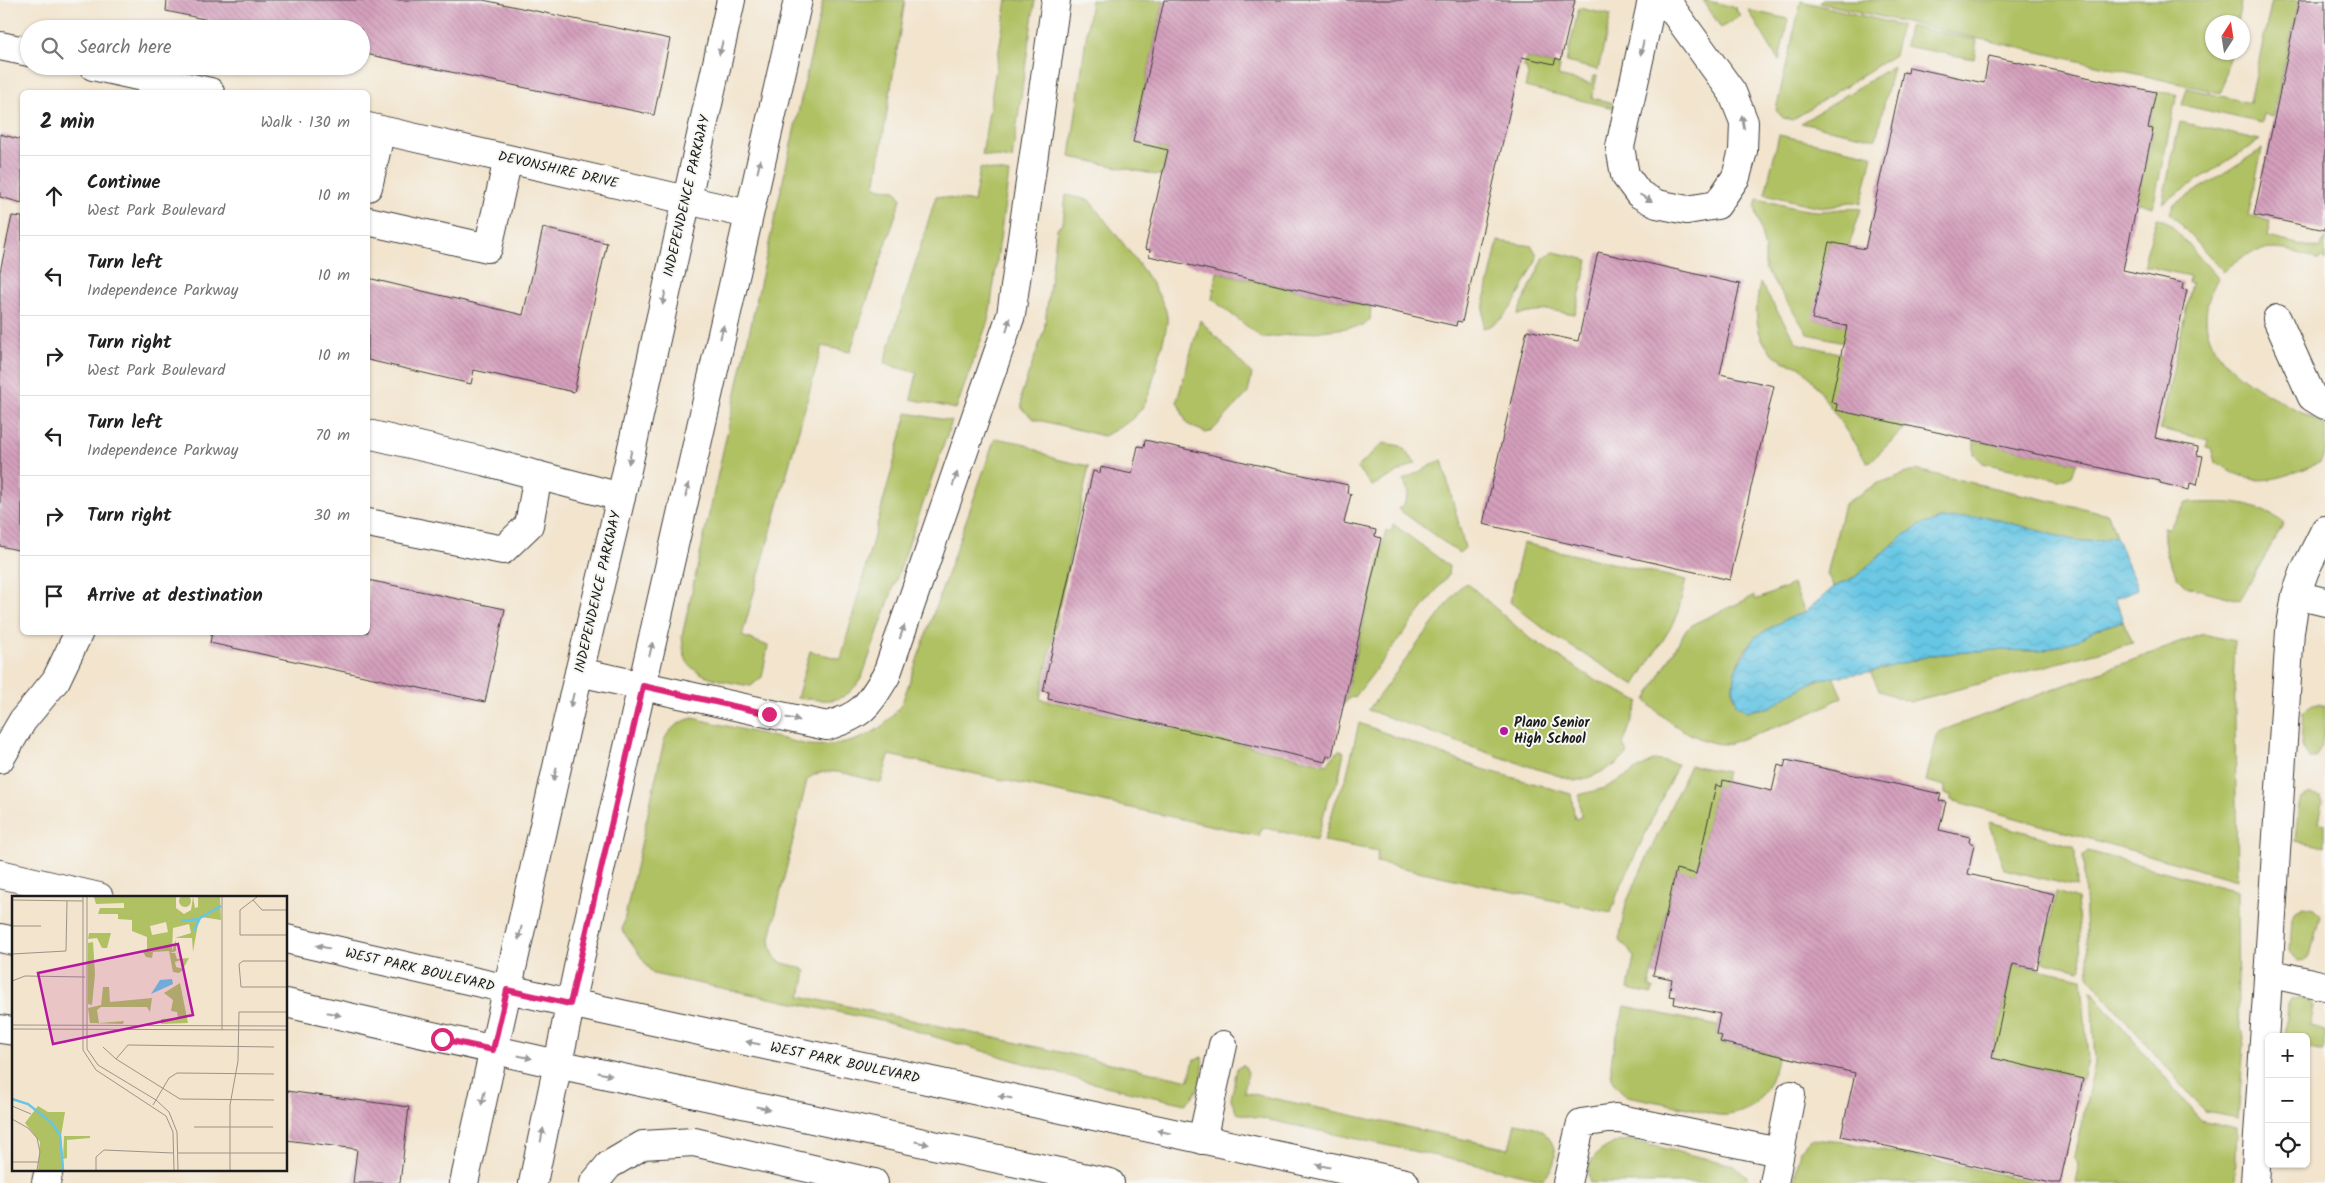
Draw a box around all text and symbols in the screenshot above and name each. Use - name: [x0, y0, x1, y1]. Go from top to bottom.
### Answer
- north arrow: [2205, 15, 2250, 60]
- search box: [20, 20, 370, 75]
- text: Search here: [78, 33, 172, 63]
- icon: search: [38, 34, 66, 62]
- one-way arrow: [717, 40, 725, 55]
- one-way arrow: [1637, 40, 1645, 56]
- text: 2 min: [40, 106, 95, 139]
- text: Walk · 130 m: [261, 110, 350, 135]
- street label: INDEPENDENCE PARKWAY: [658, 112, 717, 279]
- one-way arrow: [1738, 114, 1746, 130]
- street label: DEVONSHIRE DRIVE: [496, 145, 621, 195]
- one-way arrow: [755, 159, 763, 174]
- text: Continue: [87, 168, 160, 198]
- icon: ahead: [40, 182, 68, 210]
- text: 10 m: [318, 183, 350, 208]
- one-way arrow: [1639, 194, 1654, 202]
- text: West Park Boulevard: [87, 198, 225, 223]
- text: Turn left: [87, 248, 162, 278]
- icon: left: [40, 262, 68, 290]
- text: 10 m: [318, 263, 350, 288]
- text: Independence Parkway: [87, 278, 238, 303]
- one-way arrow: [660, 291, 668, 306]
- one-way arrow: [1005, 318, 1013, 333]
- one-way arrow: [718, 324, 726, 339]
- text: Turn right: [87, 328, 172, 358]
- icon: right: [40, 342, 68, 370]
- text: 10 m: [318, 343, 350, 368]
- text: West Park Boulevard: [87, 358, 225, 383]
- text: Turn left: [87, 408, 162, 438]
- icon: left: [40, 422, 68, 450]
- text: 70 m: [315, 423, 350, 448]
- text: Independence Parkway: [87, 438, 238, 463]
- one-way arrow: [626, 449, 634, 464]
- one-way arrow: [952, 471, 960, 486]
- one-way arrow: [683, 483, 691, 498]
- text: Turn right: [87, 501, 172, 531]
- icon: right: [40, 502, 68, 530]
- text: 30 m: [314, 503, 350, 528]
- street label: INDEPENDENCE PARKWAY: [569, 508, 628, 675]
- text: Arrive at destination: [87, 581, 263, 611]
- icon: arrive: [40, 582, 68, 610]
- one-way arrow: [898, 624, 906, 639]
- one-way arrow: [648, 640, 656, 656]
- one-way arrow: [568, 693, 576, 708]
- route end: [758, 703, 781, 726]
- place label: Plano Senior High School: [1514, 712, 1590, 750]
- one-way arrow: [786, 715, 801, 723]
- marker: Plano Senior High School: [1498, 725, 1510, 737]
- one-way arrow: [551, 767, 559, 782]
- inset map: [12, 896, 288, 1170]
- one-way arrow: [516, 925, 524, 941]
- street label: WEST PARK BOULEVARD: [343, 942, 497, 998]
- one-way arrow: [315, 943, 331, 951]
- one-way arrow: [326, 1010, 341, 1018]
- route start: [431, 1028, 454, 1051]
- map controls: [2265, 1033, 2310, 1168]
- button: +: [2265, 1033, 2310, 1078]
- street label: WEST PARK BOULEVARD: [768, 1036, 922, 1090]
- one-way arrow: [745, 1039, 760, 1047]
- one-way arrow: [517, 1053, 533, 1061]
- one-way arrow: [597, 1070, 612, 1078]
- button: −: [2265, 1078, 2310, 1123]
- one-way arrow: [479, 1090, 487, 1105]
- one-way arrow: [997, 1093, 1013, 1101]
- one-way arrow: [756, 1104, 771, 1112]
- button: locate: [2265, 1123, 2310, 1168]
- one-way arrow: [538, 1128, 546, 1143]
- one-way arrow: [1157, 1128, 1172, 1136]
- one-way arrow: [915, 1139, 931, 1147]
- one-way arrow: [1315, 1161, 1331, 1169]

